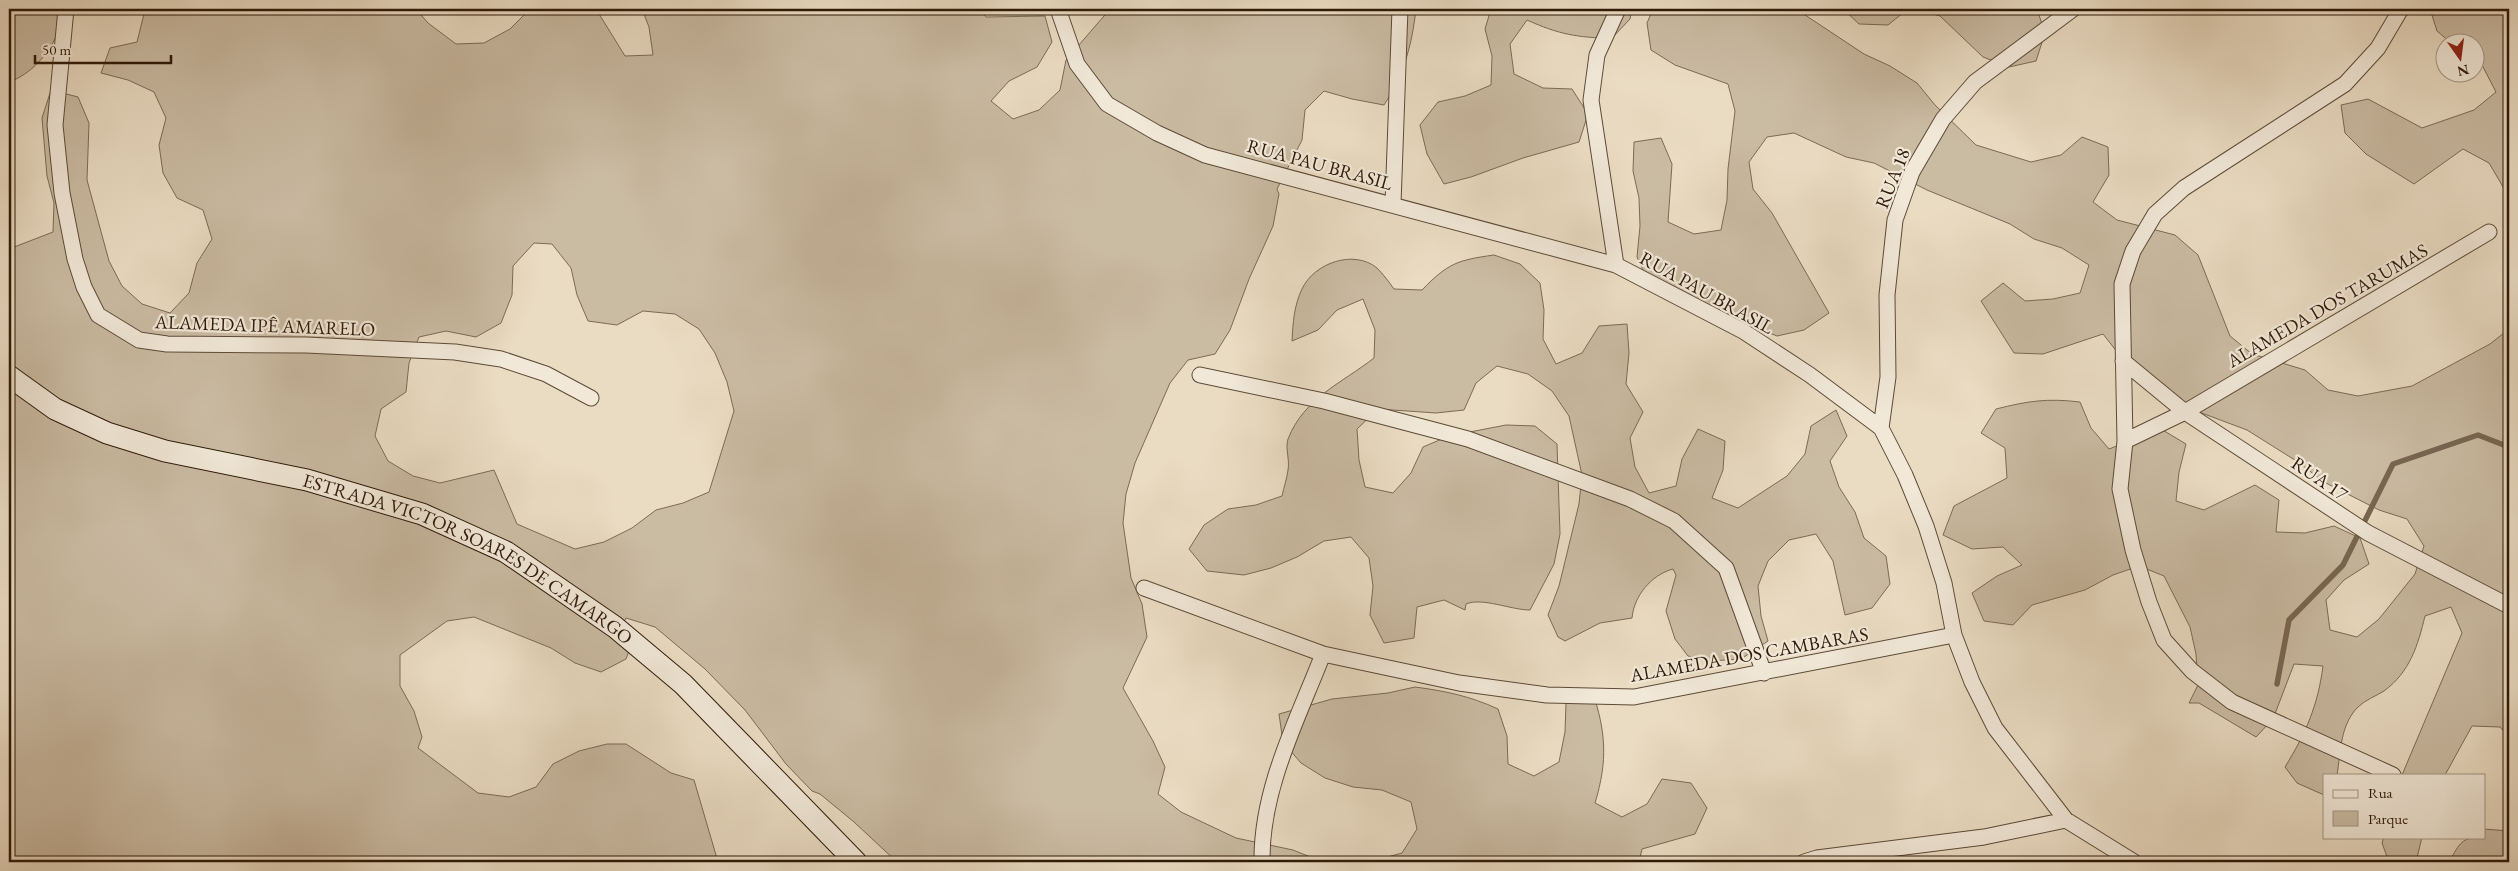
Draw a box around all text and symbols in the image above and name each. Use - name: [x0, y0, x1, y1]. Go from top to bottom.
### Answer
- scale bar: [35, 32, 171, 64]
- north arrow: [2436, 32, 2486, 82]
- text: 50 m: [42, 40, 71, 59]
- text: N: [2455, 61, 2471, 81]
- street label: RUA PAU BRASIL: [1245, 133, 1395, 196]
- street label: RUA 18: [1869, 144, 1916, 212]
- street label: ALAMEDA DOS TARUMAS: [2221, 237, 2433, 374]
- street label: RUA PAU BRASIL: [1635, 245, 1778, 340]
- street label: ALAMEDA IPÊ AMARELO: [153, 309, 376, 342]
- street label: RUA 17: [2287, 451, 2353, 507]
- street label: ESTRADA VICTOR SOARES DE CAMARGO: [300, 467, 638, 650]
- street label: ALAMEDA DOS CAMBARAS: [1627, 621, 1870, 688]
- legend: [2323, 774, 2486, 838]
- text: Rua: [2368, 783, 2393, 802]
- text: Parque: [2368, 809, 2408, 828]

